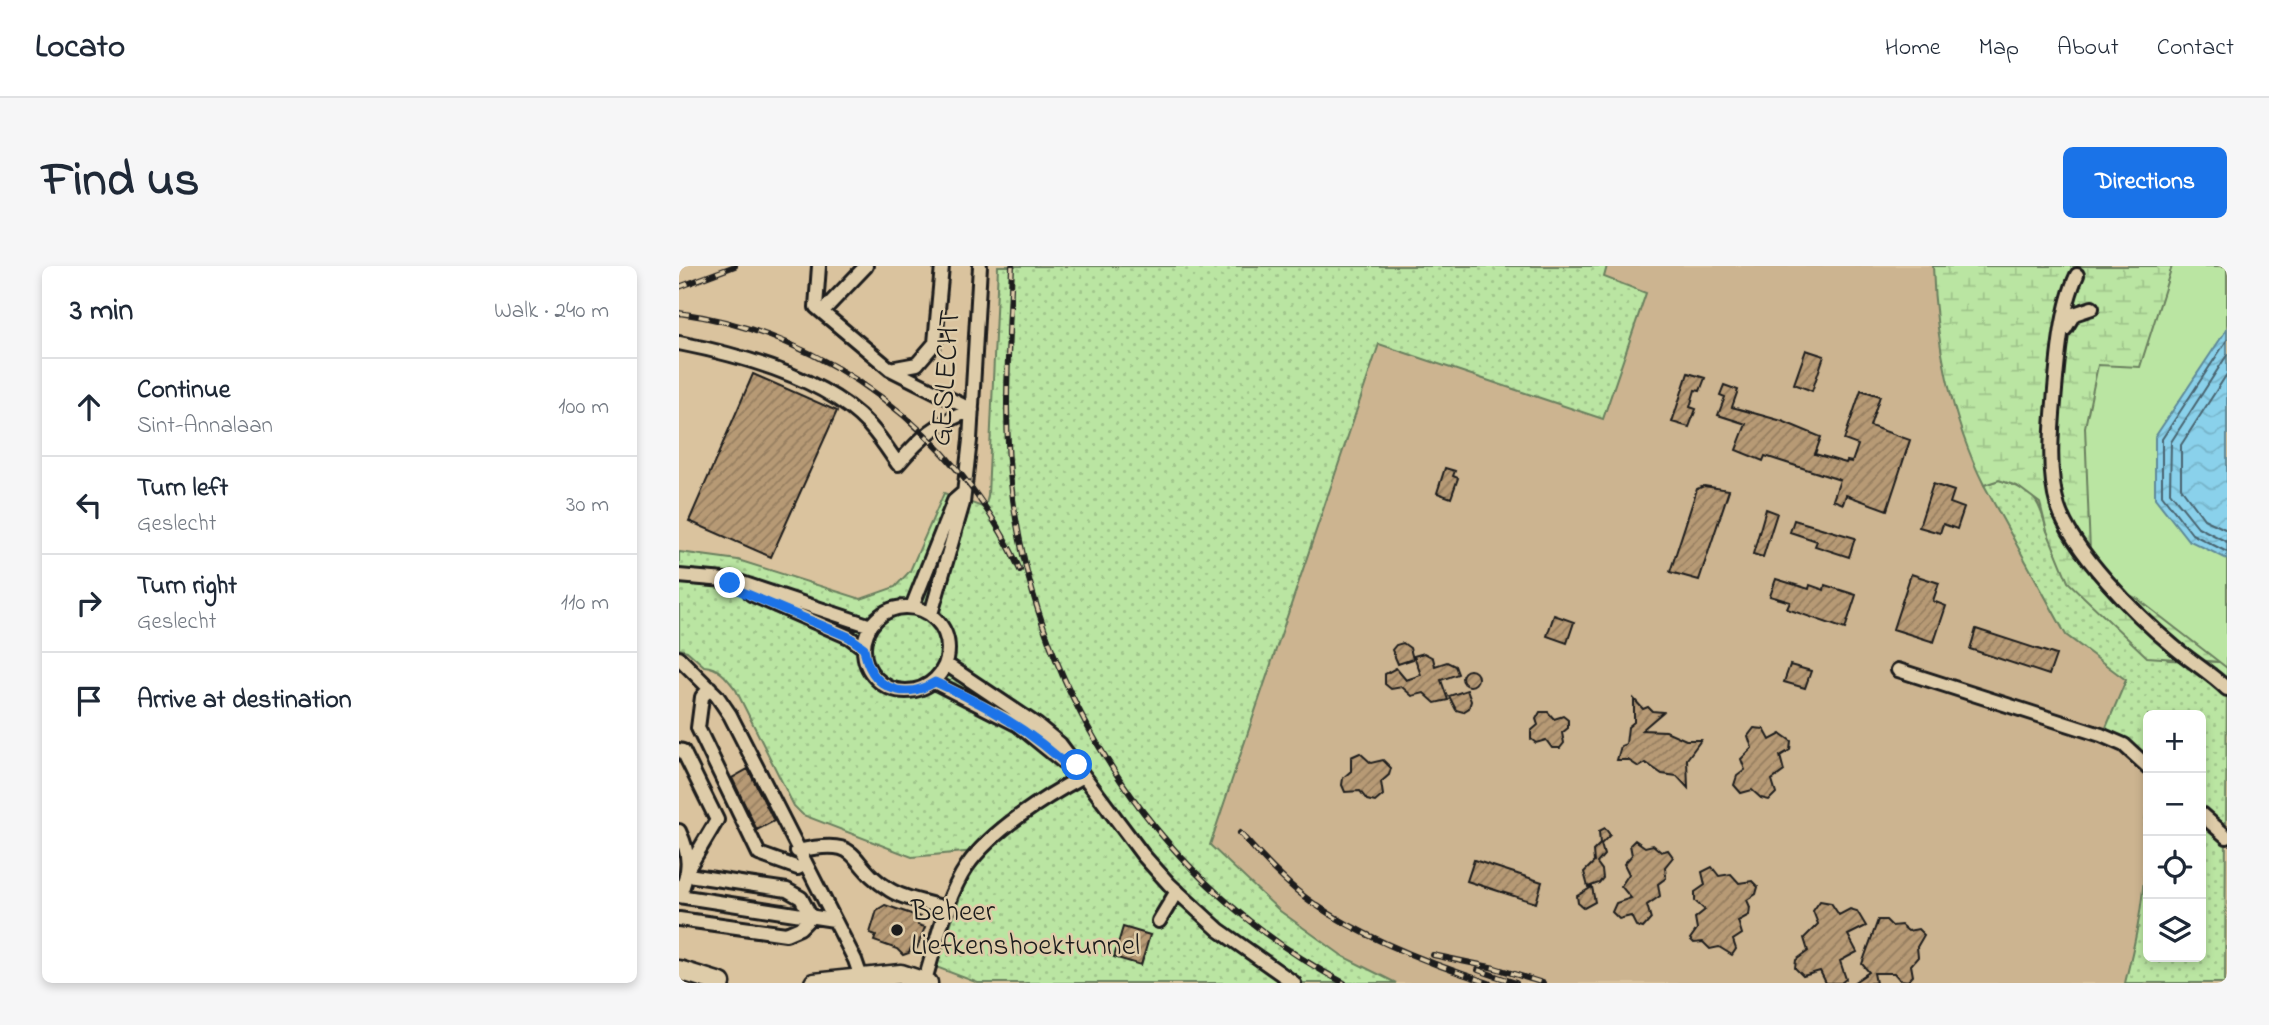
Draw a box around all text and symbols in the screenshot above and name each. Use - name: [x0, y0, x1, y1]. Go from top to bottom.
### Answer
- text: Locato: [35, 24, 125, 72]
- text: Home: [1885, 31, 1941, 66]
- text: Map: [1979, 31, 2019, 66]
- text: About: [2057, 31, 2119, 66]
- text: Contact: [2157, 31, 2234, 66]
- text: Find us: [42, 146, 199, 218]
- button: Directions: [2063, 147, 2227, 218]
- text: 3 min: [70, 290, 133, 334]
- text: Walk · 240 m: [494, 295, 609, 328]
- street label: GESLECHT: [920, 308, 974, 448]
- text: Continue: [137, 372, 230, 410]
- icon: ahead: [70, 388, 108, 426]
- text: 100 m: [558, 391, 609, 424]
- text: Sint-Annalaan: [137, 410, 273, 443]
- text: Turn left: [137, 470, 228, 508]
- icon: left: [70, 486, 108, 524]
- text: 30 m: [566, 489, 609, 522]
- text: Geslecht: [137, 508, 216, 541]
- route end: [714, 567, 745, 598]
- text: Turn right: [137, 568, 237, 606]
- icon: right: [70, 584, 108, 622]
- text: 110 m: [561, 587, 609, 620]
- text: Geslecht: [137, 606, 216, 639]
- icon: arrive: [70, 682, 108, 720]
- text: Arrive at destination: [137, 682, 352, 720]
- map controls: [2143, 710, 2206, 962]
- button: +: [2143, 710, 2206, 773]
- route start: [1061, 749, 1092, 780]
- button: −: [2143, 773, 2206, 836]
- button: locate: [2143, 836, 2206, 899]
- place label: Beheer Liefkenshoektunnel: [910, 891, 1140, 969]
- button: layers: [2143, 899, 2206, 962]
- marker: Beheer Liefkenshoektunnel: [889, 922, 905, 938]

